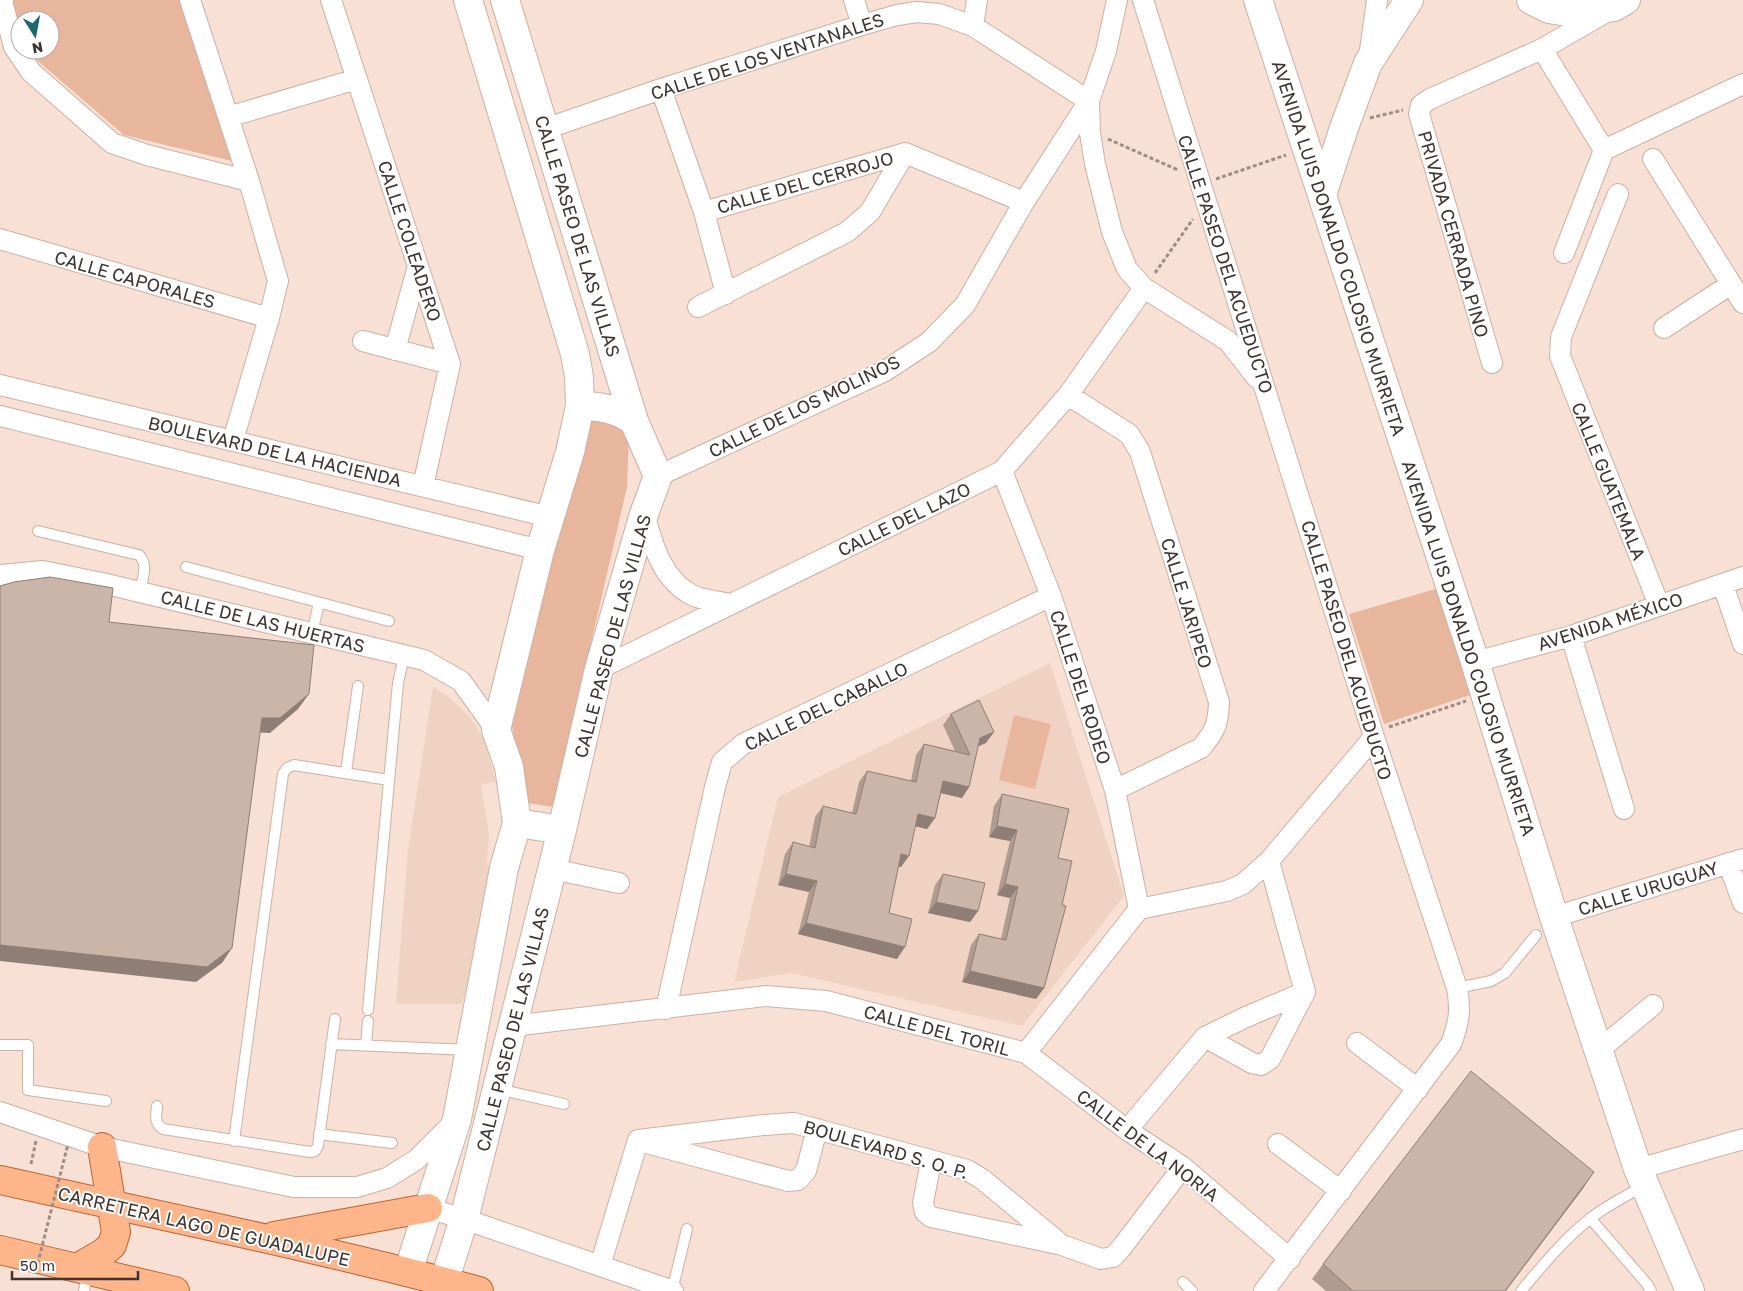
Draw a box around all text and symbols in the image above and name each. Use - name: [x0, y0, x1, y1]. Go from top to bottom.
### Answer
- street label: CALLE DE LOS VENTANALES: [648, 8, 886, 104]
- north arrow: [10, 10, 60, 60]
- text: N: [31, 39, 44, 58]
- street label: AVENIDA LUIS DONALDO COLOSIO MURRIETA: [1268, 57, 1410, 439]
- street label: CALLE PASEO DE LAS VILLAS: [531, 113, 625, 359]
- street label: PRIVADA CERRADA PINO: [1414, 128, 1494, 340]
- street label: CALLE PASEO DEL ACUEDUCTO: [1174, 132, 1278, 396]
- street label: CALLE DEL CERROJO: [714, 146, 896, 218]
- street label: CALLE COLEADERO: [374, 158, 446, 324]
- street label: CALLE CAPORALES: [52, 246, 218, 312]
- street label: CALLE DE LOS MOLINOS: [705, 350, 903, 462]
- street label: CALLE GUATEMALA: [1567, 399, 1651, 563]
- street label: BOULEVARD DE LA HACIENDA: [146, 411, 404, 491]
- street label: AVENIDA LUIS DONALDO COLOSIO MURRIETA: [1398, 457, 1540, 839]
- street label: CALLE DEL LAZO: [834, 477, 974, 561]
- street label: CALLE PASEO DE LAS VILLAS: [569, 512, 655, 760]
- street label: CALLE PASEO DEL ACUEDUCTO: [1297, 517, 1397, 783]
- street label: CALLE JARIPEO: [1157, 535, 1217, 671]
- street label: CALLE DE LAS HUERTAS: [159, 585, 367, 657]
- street label: AVENIDA MÉXICO: [1535, 587, 1685, 655]
- street label: CALLE DEL RODEO: [1046, 607, 1116, 767]
- street label: CALLE DEL CABALLO: [741, 657, 911, 755]
- street label: CALLE URUGUAY: [1575, 856, 1721, 920]
- street label: CALLE PASEO DE LAS VILLAS: [471, 904, 553, 1154]
- street label: CALLE DEL TORIL: [861, 1000, 1013, 1060]
- street label: CALLE DE LA NORIA: [1073, 1084, 1223, 1206]
- street label: BOULEVARD S. O. P.: [801, 1115, 971, 1183]
- street label: CARRETERA LAGO DE GUADALUPE: [56, 1182, 352, 1270]
- scale bar: [12, 1248, 139, 1280]
- text: 50 m: [20, 1256, 55, 1274]

